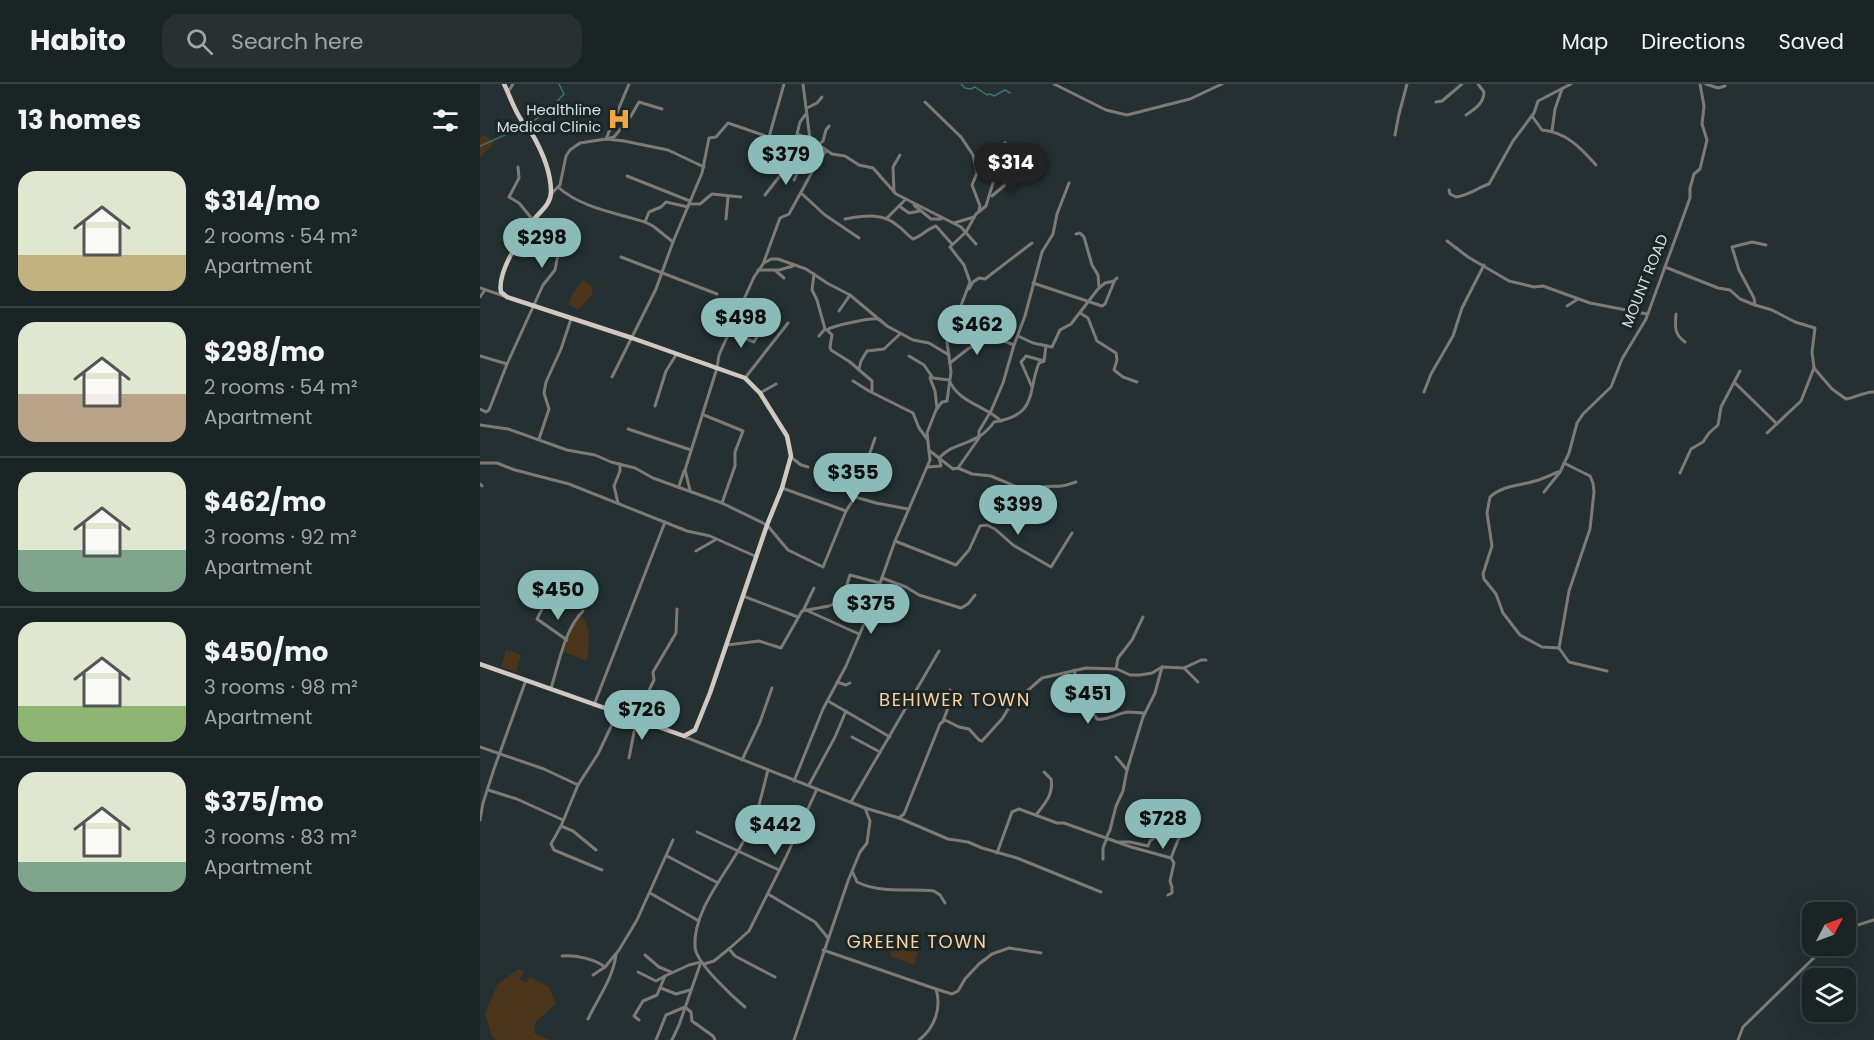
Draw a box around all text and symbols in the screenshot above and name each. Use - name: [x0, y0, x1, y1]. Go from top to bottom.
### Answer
- search box: [162, 14, 582, 68]
- text: Habito: [30, 21, 126, 60]
- icon: search: [183, 25, 216, 58]
- text: Search here: [231, 26, 363, 57]
- text: Map: [1562, 27, 1608, 56]
- text: Directions: [1641, 27, 1745, 56]
- text: Saved: [1778, 27, 1844, 56]
- place label: Healthline Medical Clinic: [497, 99, 601, 137]
- text: 13 homes: [18, 102, 141, 138]
- icon: filters: [429, 104, 462, 137]
- hospital icon: Healthline Medical Clinic: [606, 106, 632, 132]
- pin: $379: [750, 135, 822, 186]
- text: $379: [762, 140, 810, 168]
- pin: $314: [975, 143, 1047, 194]
- text: $314: [988, 148, 1034, 176]
- text: $314/mo: [204, 183, 320, 219]
- icon: home: [66, 195, 138, 267]
- pin: $298: [506, 218, 578, 269]
- text: 2 rooms · 54 m²: [204, 222, 358, 250]
- text: $298: [517, 223, 567, 251]
- street label: MOUNT ROAD: [1616, 231, 1673, 331]
- text: Apartment: [204, 252, 312, 280]
- pin: $498: [705, 298, 777, 349]
- text: $498: [715, 303, 767, 331]
- pin: $462: [941, 305, 1013, 356]
- text: $462: [952, 310, 1002, 338]
- text: $298/mo: [204, 334, 325, 370]
- icon: home: [66, 346, 138, 418]
- text: 2 rooms · 54 m²: [204, 373, 358, 401]
- text: Apartment: [204, 403, 312, 431]
- pin: $355: [817, 453, 889, 504]
- text: $355: [827, 458, 879, 486]
- text: $462/mo: [204, 484, 326, 520]
- pin: $399: [982, 485, 1054, 536]
- text: $399: [993, 490, 1043, 518]
- icon: home: [66, 496, 138, 568]
- text: 3 rooms · 92 m²: [204, 523, 357, 551]
- text: Apartment: [204, 553, 312, 581]
- pin: $450: [522, 570, 594, 621]
- text: $450: [532, 575, 584, 603]
- pin: $375: [835, 584, 907, 635]
- text: $375: [847, 589, 895, 617]
- text: $450/mo: [204, 634, 328, 670]
- icon: home: [66, 646, 138, 718]
- text: 3 rooms · 98 m²: [204, 673, 358, 701]
- pin: $451: [1052, 674, 1124, 725]
- text: $451: [1064, 679, 1112, 707]
- district label: BEHIWER TOWN: [879, 687, 1031, 712]
- pin: $726: [606, 690, 678, 741]
- text: $726: [618, 695, 666, 723]
- text: Apartment: [204, 703, 312, 731]
- text: $375/mo: [204, 784, 324, 820]
- icon: home: [66, 796, 138, 868]
- pin: $728: [1127, 799, 1199, 850]
- text: $728: [1139, 804, 1187, 832]
- pin: $442: [739, 805, 811, 856]
- text: $442: [749, 810, 801, 838]
- text: 3 rooms · 83 m²: [204, 823, 357, 851]
- text: Apartment: [204, 853, 312, 881]
- north arrow: [1802, 902, 1856, 956]
- map controls: [1802, 902, 1856, 1022]
- district label: GREENE TOWN: [847, 929, 987, 954]
- button: layers: [1802, 968, 1856, 1022]

